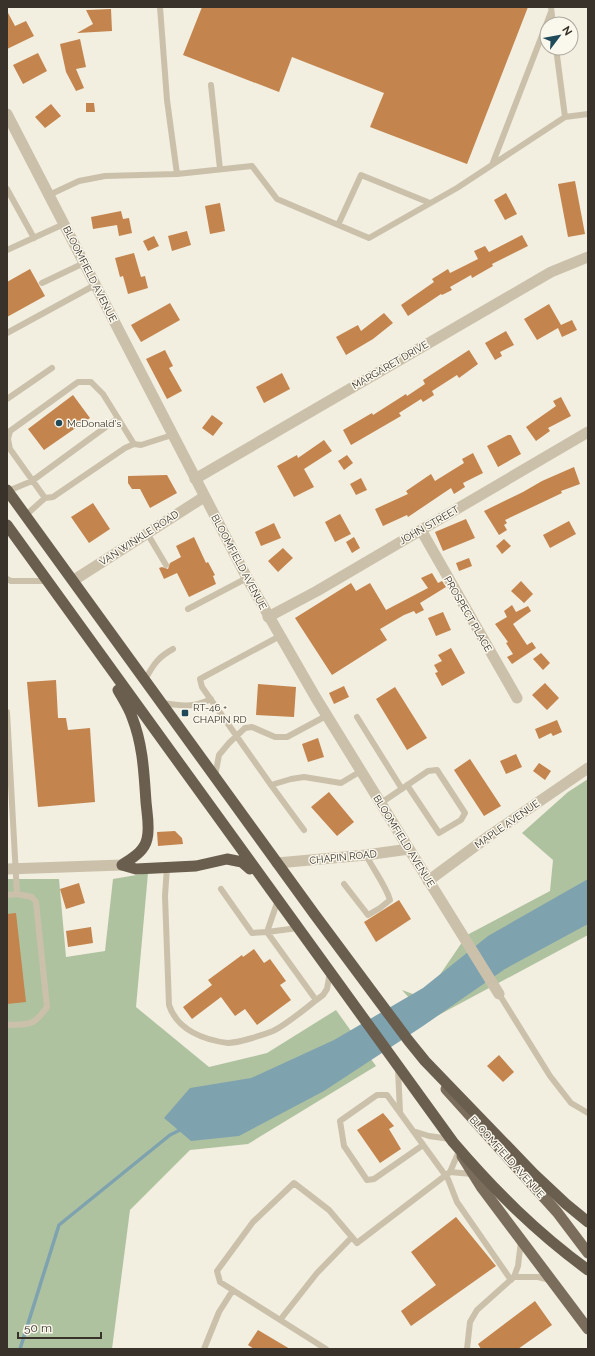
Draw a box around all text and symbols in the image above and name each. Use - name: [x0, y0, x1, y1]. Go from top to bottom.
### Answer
- north arrow: [539, 16, 579, 56]
- text: N: [559, 24, 575, 38]
- street label: BLOOMFIELD AVENUE: [61, 224, 119, 324]
- street label: MARGARET DRIVE: [350, 339, 430, 391]
- marker: McDonald's: [54, 418, 64, 428]
- place label: McDonald's: [67, 418, 121, 429]
- street label: JOHN STREET: [397, 504, 461, 546]
- street label: VAN WINKLE ROAD: [97, 508, 181, 568]
- street label: BLOOMFIELD AVENUE: [209, 513, 269, 611]
- street label: PROSPECT PLACE: [442, 574, 494, 654]
- place label: RT-46 + CHAPIN RD: [193, 702, 247, 725]
- marker: RT-46 + CHAPIN RD: [180, 708, 190, 718]
- street label: BLOOMFIELD AVENUE: [371, 793, 437, 889]
- street label: MAPLE AVENUE: [473, 798, 541, 850]
- street label: CHAPIN ROAD: [309, 848, 377, 866]
- street label: BLOOMFIELD AVENUE: [467, 1114, 547, 1200]
- scale bar: [18, 1314, 101, 1340]
- text: 50 m: [24, 1321, 52, 1335]

